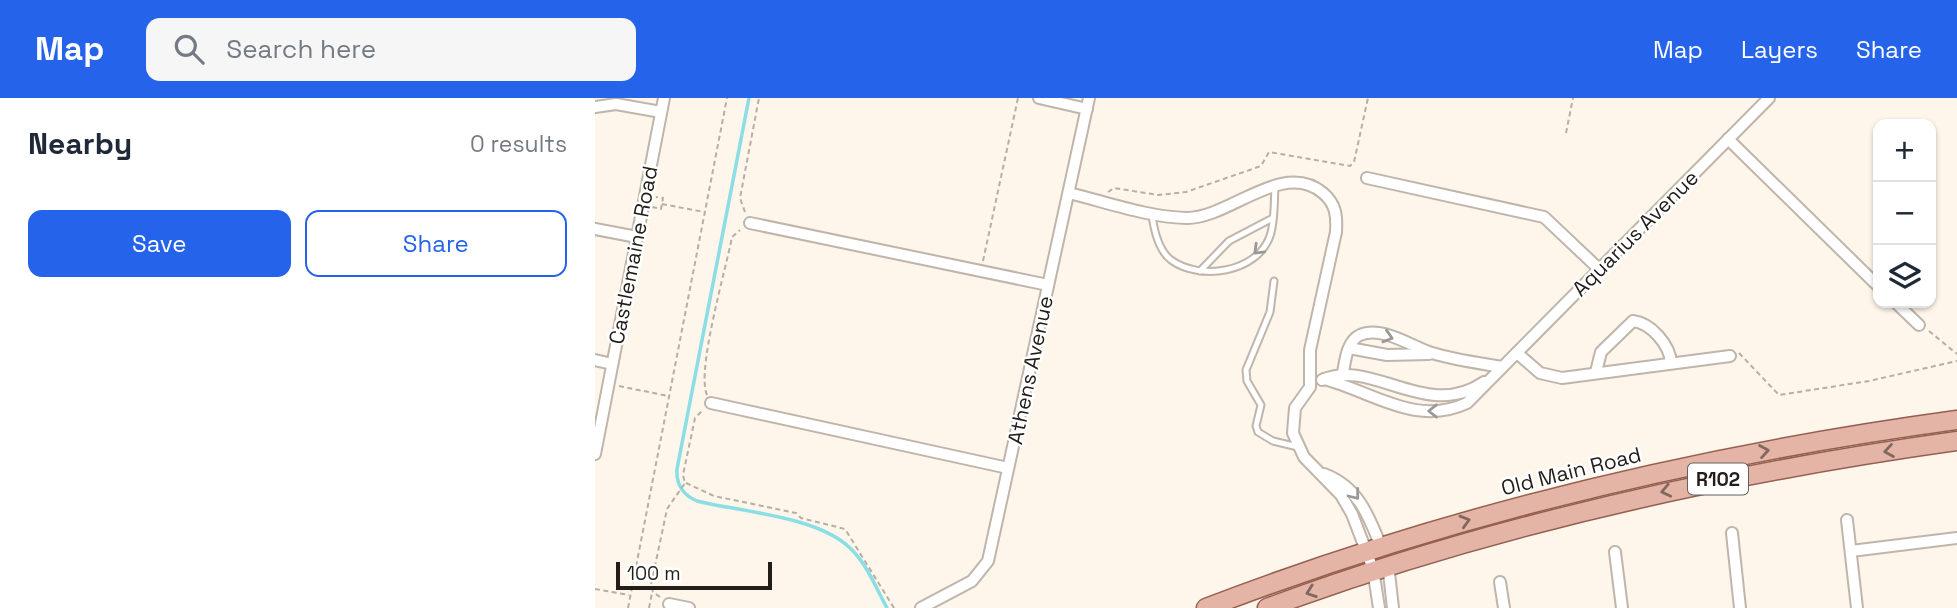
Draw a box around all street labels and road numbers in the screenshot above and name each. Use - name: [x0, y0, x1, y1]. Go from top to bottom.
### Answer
- street label: Castlemaine Road: [602, 164, 664, 346]
- street label: Aquarius Avenue: [1566, 164, 1704, 302]
- street label: Athens Avenue: [1001, 293, 1059, 447]
- street label: Old Main Road: [1498, 441, 1644, 501]
- road number: R102: [1688, 464, 1748, 494]

